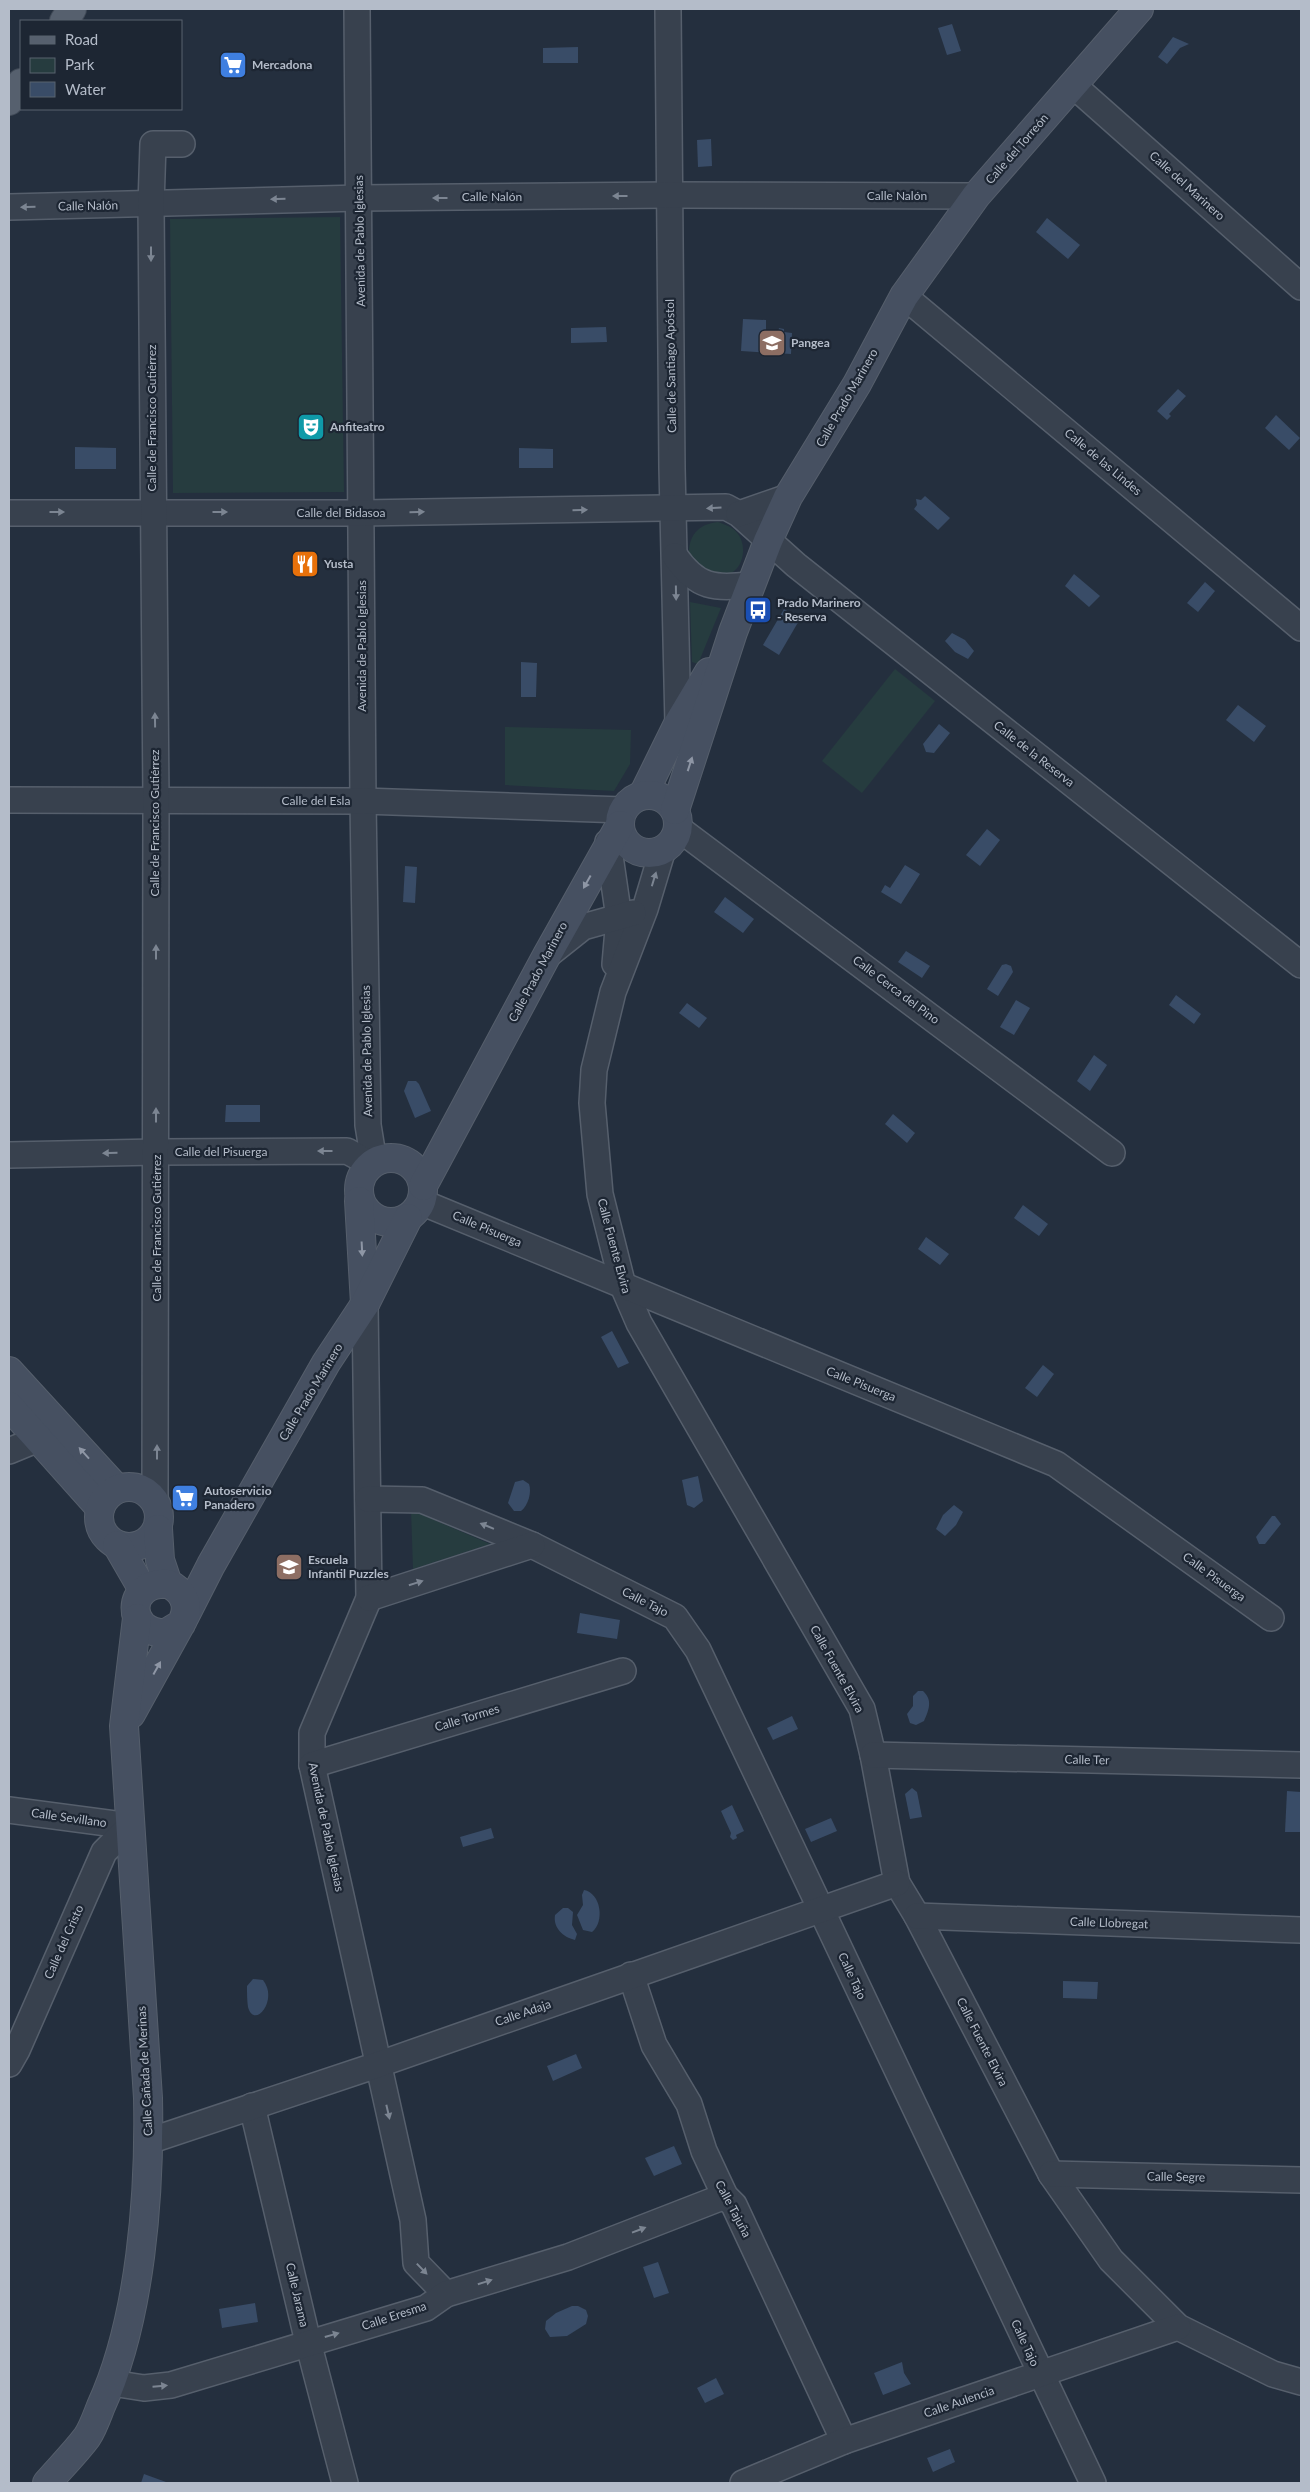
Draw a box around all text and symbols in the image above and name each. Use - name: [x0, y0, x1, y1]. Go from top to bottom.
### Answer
- legend: [20, 20, 182, 110]
- text: Road: [65, 30, 98, 48]
- supermarket icon: Mercadona: [218, 50, 248, 80]
- text: Park: [65, 55, 95, 73]
- place label: Mercadona: [252, 57, 312, 72]
- text: Water: [65, 80, 106, 98]
- street label: Calle del Torreón: [982, 110, 1051, 187]
- street label: Calle del Marinero: [1147, 148, 1228, 223]
- street label: Avenida de Pablo Iglesias: [351, 175, 368, 307]
- street label: Calle Nalón: [867, 188, 927, 203]
- street label: Calle Nalón: [462, 189, 522, 204]
- one-way arrow: [612, 192, 628, 200]
- one-way arrow: [432, 194, 448, 202]
- one-way arrow: [269, 195, 285, 203]
- street label: Calle Nalón: [58, 197, 118, 214]
- one-way arrow: [19, 203, 35, 211]
- one-way arrow: [147, 246, 155, 262]
- street label: Calle de Santiago Apóstol: [662, 299, 679, 433]
- school or university icon: Pangea: [757, 328, 787, 358]
- place label: Pangea: [791, 335, 830, 350]
- street label: Calle de Francisco Gutiérrez: [144, 344, 159, 492]
- street label: Calle Prado Marinero: [812, 346, 881, 450]
- theatre icon: Anfiteatro: [296, 412, 326, 442]
- place label: Anfiteatro: [329, 419, 385, 434]
- street label: Calle de las Lindes: [1062, 425, 1145, 498]
- one-way arrow: [706, 504, 722, 512]
- street label: Calle del Bidasoa: [296, 505, 386, 520]
- one-way arrow: [572, 506, 588, 514]
- one-way arrow: [50, 508, 66, 516]
- one-way arrow: [212, 508, 228, 516]
- one-way arrow: [410, 508, 426, 516]
- restaurant icon: Yusta: [290, 549, 320, 579]
- place label: Yusta: [323, 556, 353, 571]
- street label: Avenida de Pablo Iglesias: [354, 580, 369, 712]
- one-way arrow: [672, 585, 680, 601]
- bus stop icon: Prado Marinero - Reserva: [743, 595, 773, 625]
- place label: Prado Marinero - Reserva: [777, 595, 861, 624]
- one-way arrow: [151, 712, 159, 728]
- street label: Calle de la Reserva: [991, 717, 1078, 790]
- street label: Calle de Francisco Gutiérrez: [147, 749, 162, 897]
- one-way arrow: [687, 756, 695, 771]
- street label: Calle del Esla: [282, 793, 350, 808]
- one-way arrow: [650, 872, 658, 887]
- one-way arrow: [582, 875, 591, 889]
- street label: Calle Prado Marinero: [505, 919, 570, 1024]
- one-way arrow: [152, 944, 160, 960]
- street label: Calle Cerca del Pino: [850, 952, 943, 1027]
- street label: Avenida de Pablo Iglesias: [358, 985, 375, 1117]
- one-way arrow: [152, 1107, 160, 1123]
- street label: Calle del Pisuerga: [175, 1144, 267, 1159]
- one-way arrow: [317, 1147, 333, 1155]
- one-way arrow: [102, 1149, 118, 1157]
- street label: Calle de Francisco Gutiérrez: [149, 1154, 164, 1302]
- street label: Calle Fuente Elvira: [595, 1197, 634, 1295]
- street label: Calle Pisuerga: [450, 1207, 524, 1250]
- one-way arrow: [358, 1242, 366, 1258]
- street label: Calle Prado Marinero: [276, 1340, 346, 1443]
- street label: Calle Pisuerga: [824, 1363, 898, 1404]
- one-way arrow: [153, 1444, 161, 1460]
- one-way arrow: [78, 1448, 90, 1460]
- supermarket icon: Autoservicio Panadero: [170, 1483, 200, 1513]
- place label: Autoservicio Panadero: [203, 1483, 272, 1512]
- one-way arrow: [480, 1522, 494, 1530]
- street label: Calle Pisuerga: [1180, 1549, 1249, 1604]
- school or university icon: Escuela Infantil Puzzles: [274, 1552, 304, 1582]
- place label: Escuela Infantil Puzzles: [308, 1552, 389, 1581]
- one-way arrow: [408, 1579, 423, 1586]
- street label: Calle Tajo: [620, 1584, 671, 1620]
- street label: Calle Fuente Elvira: [807, 1622, 868, 1715]
- one-way arrow: [152, 1662, 161, 1675]
- street label: Calle Tormes: [433, 1701, 501, 1734]
- street label: Calle Ter: [1064, 1752, 1110, 1767]
- street label: Avenida de Pablo Iglesias: [305, 1761, 348, 1893]
- street label: Calle Sevillano: [30, 1805, 108, 1830]
- street label: Calle del Cristo: [41, 1902, 87, 1981]
- street label: Calle Llobregat: [1070, 1914, 1149, 1931]
- street label: Calle Tajo: [835, 1950, 870, 2002]
- street label: Calle Fuente Elvira: [954, 1995, 1011, 2089]
- street label: Calle Adaja: [493, 1996, 553, 2029]
- street label: Calle Cañada de Merinas: [134, 2006, 155, 2136]
- one-way arrow: [384, 2105, 392, 2120]
- street label: Calle Segre: [1147, 2168, 1205, 2185]
- street label: Calle Tajuña: [712, 2178, 755, 2240]
- one-way arrow: [632, 2225, 646, 2233]
- street label: Calle Jarama: [283, 2261, 312, 2329]
- one-way arrow: [416, 2263, 428, 2275]
- one-way arrow: [478, 2278, 493, 2286]
- street label: Calle Eresma: [360, 2298, 428, 2333]
- street label: Calle Tajo: [1008, 2317, 1043, 2369]
- one-way arrow: [325, 2331, 340, 2339]
- one-way arrow: [152, 2382, 168, 2390]
- street label: Calle Aulencia: [922, 2382, 996, 2421]

